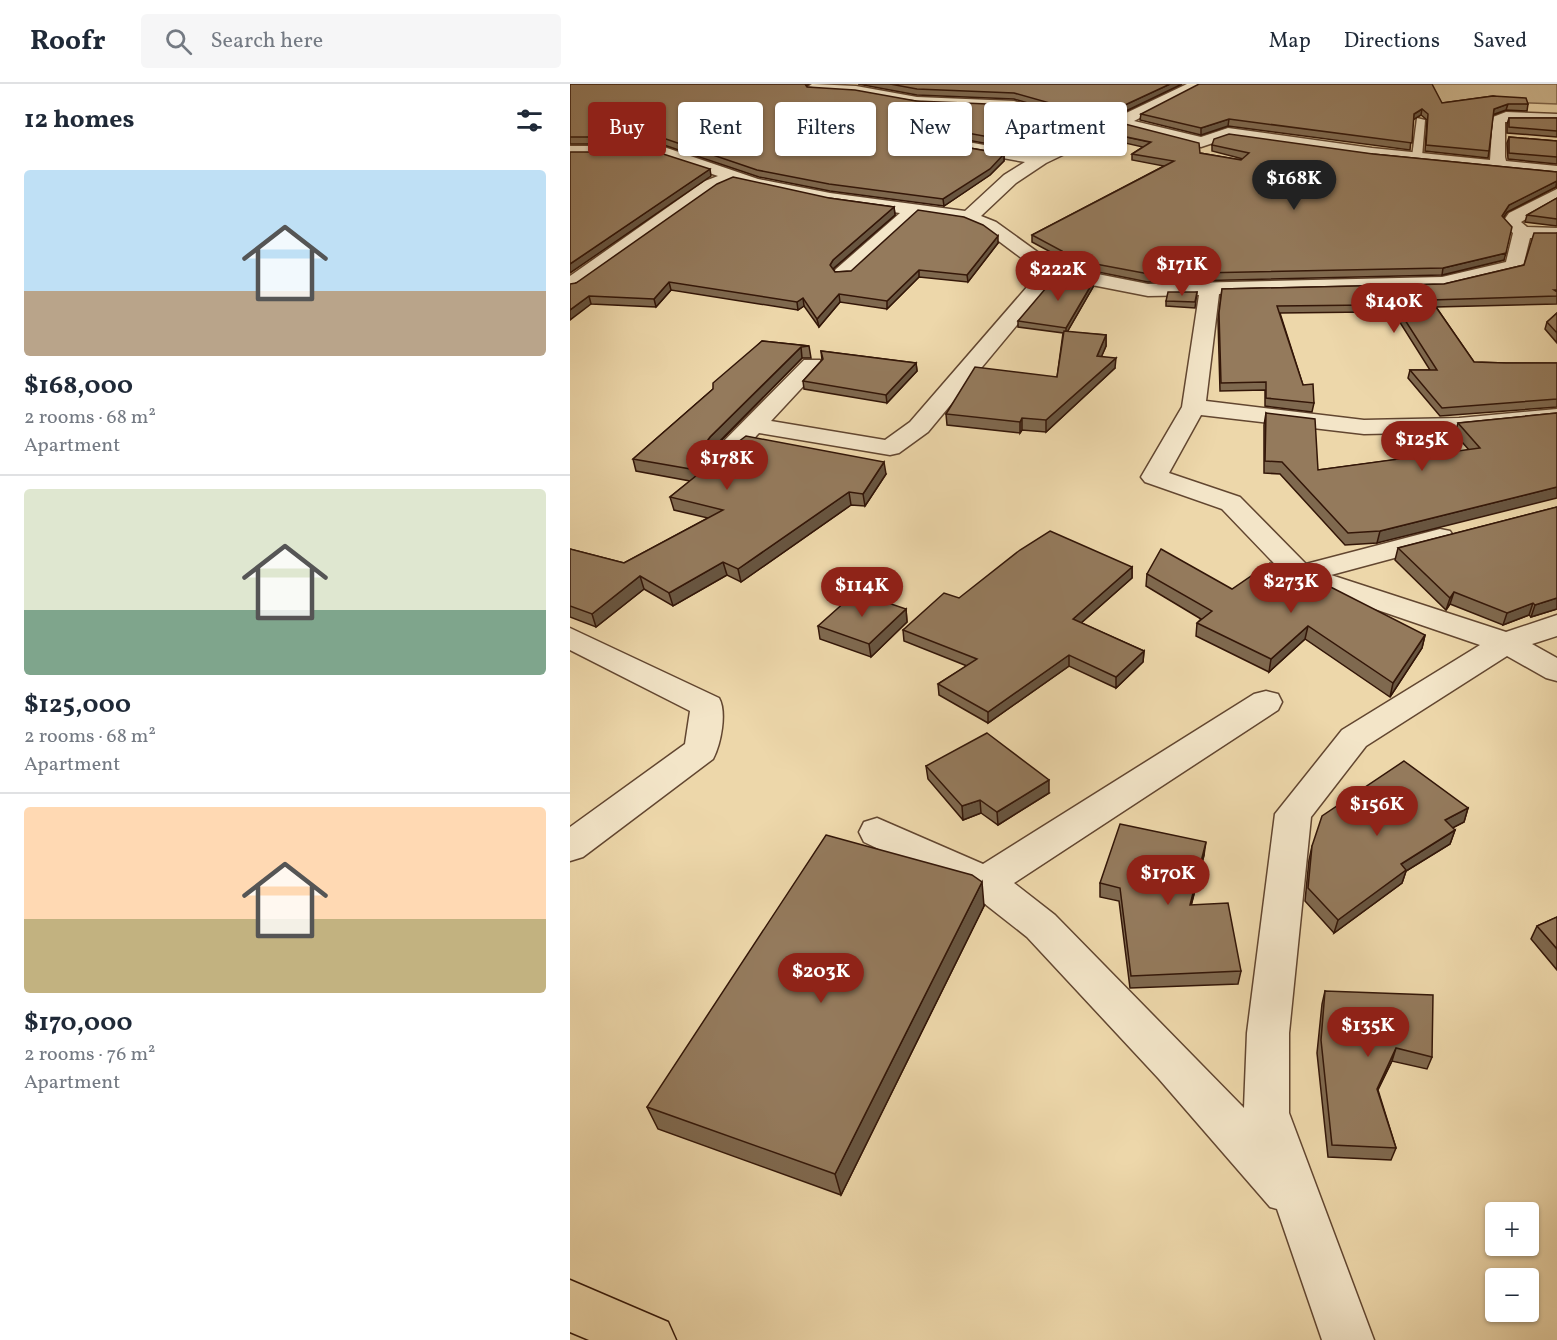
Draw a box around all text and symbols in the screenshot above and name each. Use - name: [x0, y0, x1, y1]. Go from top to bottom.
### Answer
- search box: [141, 14, 561, 68]
- text: Roofr: [30, 22, 105, 61]
- icon: search: [162, 25, 195, 58]
- text: Search here: [210, 26, 323, 57]
- text: Map: [1269, 27, 1311, 56]
- text: Directions: [1344, 27, 1440, 56]
- text: Saved: [1473, 27, 1527, 56]
- text: 12 homes: [24, 102, 135, 138]
- chip: Buy: [588, 102, 666, 156]
- chip: Rent: [678, 102, 763, 156]
- chip: Filters: [775, 102, 876, 156]
- chip: New: [888, 102, 972, 156]
- chip: Apartment: [984, 102, 1127, 156]
- icon: filters: [513, 104, 546, 137]
- pin: $168K: [1252, 160, 1336, 211]
- text: $168K: [1266, 165, 1322, 193]
- icon: home: [231, 209, 339, 317]
- pin: $171K: [1140, 246, 1224, 297]
- pin: $222K: [1016, 251, 1100, 302]
- text: $171K: [1156, 251, 1208, 279]
- text: $222K: [1030, 256, 1086, 284]
- pin: $140K: [1352, 283, 1436, 334]
- text: $140K: [1365, 288, 1423, 316]
- text: $168,000: [24, 368, 133, 404]
- text: 2 rooms · 68 m²: [24, 404, 156, 432]
- pin: $125K: [1380, 421, 1464, 472]
- text: $125K: [1395, 426, 1449, 454]
- text: Apartment: [24, 432, 120, 460]
- pin: $178K: [685, 440, 769, 491]
- text: $178K: [700, 445, 754, 473]
- icon: home: [231, 528, 339, 636]
- pin: $273K: [1249, 563, 1333, 614]
- pin: $114K: [820, 567, 904, 618]
- text: $273K: [1263, 568, 1319, 596]
- text: $114K: [835, 572, 889, 600]
- text: $125,000: [24, 687, 131, 723]
- text: 2 rooms · 68 m²: [24, 723, 156, 751]
- text: Apartment: [24, 751, 120, 779]
- pin: $156K: [1335, 786, 1419, 837]
- text: $156K: [1350, 791, 1404, 819]
- icon: home: [231, 846, 339, 954]
- pin: $170K: [1126, 855, 1210, 906]
- text: $170K: [1141, 860, 1195, 888]
- pin: $203K: [779, 953, 863, 1004]
- text: $203K: [792, 958, 850, 986]
- text: $170,000: [24, 1005, 133, 1041]
- pin: $135K: [1326, 1007, 1410, 1058]
- text: $135K: [1341, 1012, 1395, 1040]
- text: 2 rooms · 76 m²: [24, 1041, 156, 1069]
- text: Apartment: [24, 1069, 120, 1097]
- map controls: [1485, 1202, 1539, 1322]
- button: +: [1485, 1202, 1539, 1256]
- button: −: [1485, 1268, 1539, 1322]

